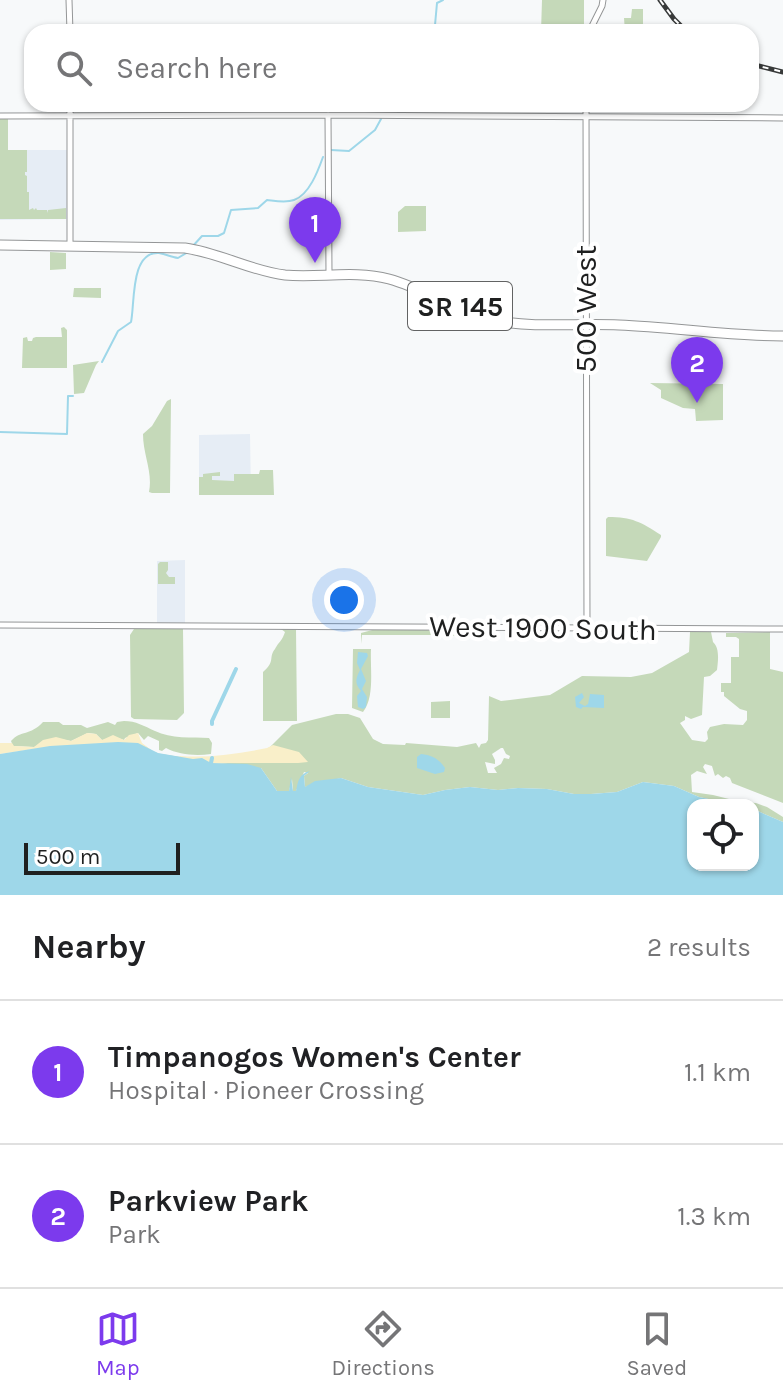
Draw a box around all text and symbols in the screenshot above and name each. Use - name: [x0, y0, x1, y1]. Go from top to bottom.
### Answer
- search box: [24, 24, 759, 112]
- icon: search: [52, 46, 96, 90]
- text: Search here: [116, 50, 277, 86]
- pin: 1: [289, 197, 341, 263]
- street label: 500 West: [568, 245, 604, 373]
- road number: SR 145: [408, 282, 512, 330]
- pin: 2: [671, 337, 723, 403]
- your location: [324, 580, 364, 620]
- street label: West 1900 South: [429, 608, 657, 648]
- map controls: [687, 799, 759, 871]
- button: locate: [687, 799, 759, 871]
- scale bar: [24, 839, 180, 875]
- text: 500 m: [36, 844, 100, 870]
- text: Nearby: [32, 927, 146, 967]
- text: 2 results: [647, 932, 751, 963]
- text: Timpanogos Women's Center: [108, 1039, 521, 1075]
- text: 1: [53, 1057, 63, 1088]
- text: 1.1 km: [684, 1057, 751, 1088]
- text: Hospital · Pioneer Crossing: [108, 1075, 424, 1106]
- text: Parkview Park: [108, 1183, 309, 1219]
- text: 2: [50, 1201, 66, 1232]
- text: 1.3 km: [677, 1201, 751, 1232]
- text: Park: [108, 1219, 161, 1250]
- tab: Map: [96, 1307, 140, 1381]
- tab: Directions: [331, 1307, 435, 1381]
- tab: Saved: [626, 1307, 687, 1381]

